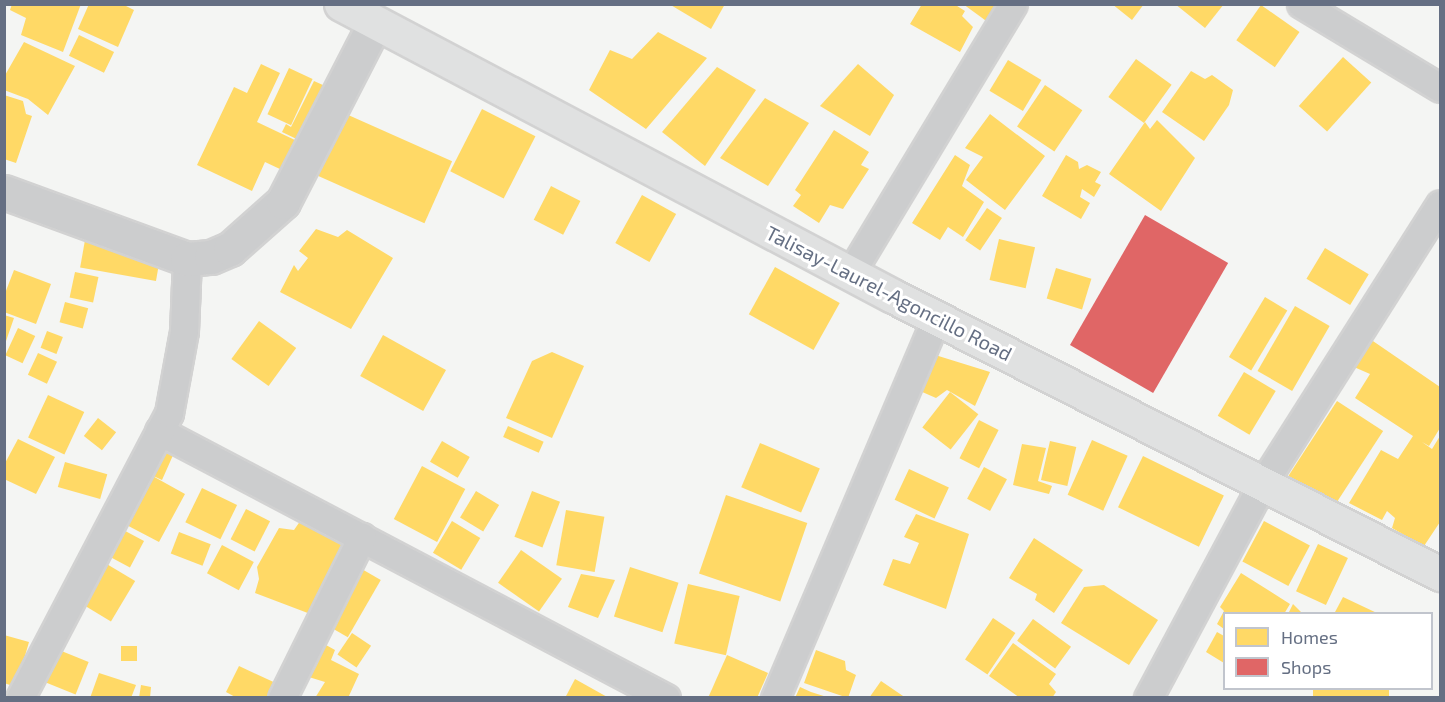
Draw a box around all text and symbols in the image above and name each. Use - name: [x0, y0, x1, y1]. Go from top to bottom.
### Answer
- street label: Talisay-Laurel-Agoncillo Road: [762, 220, 1016, 366]
- legend: [1223, 612, 1433, 690]
- text: Homes: [1281, 626, 1338, 648]
- text: Shops: [1281, 656, 1331, 678]

